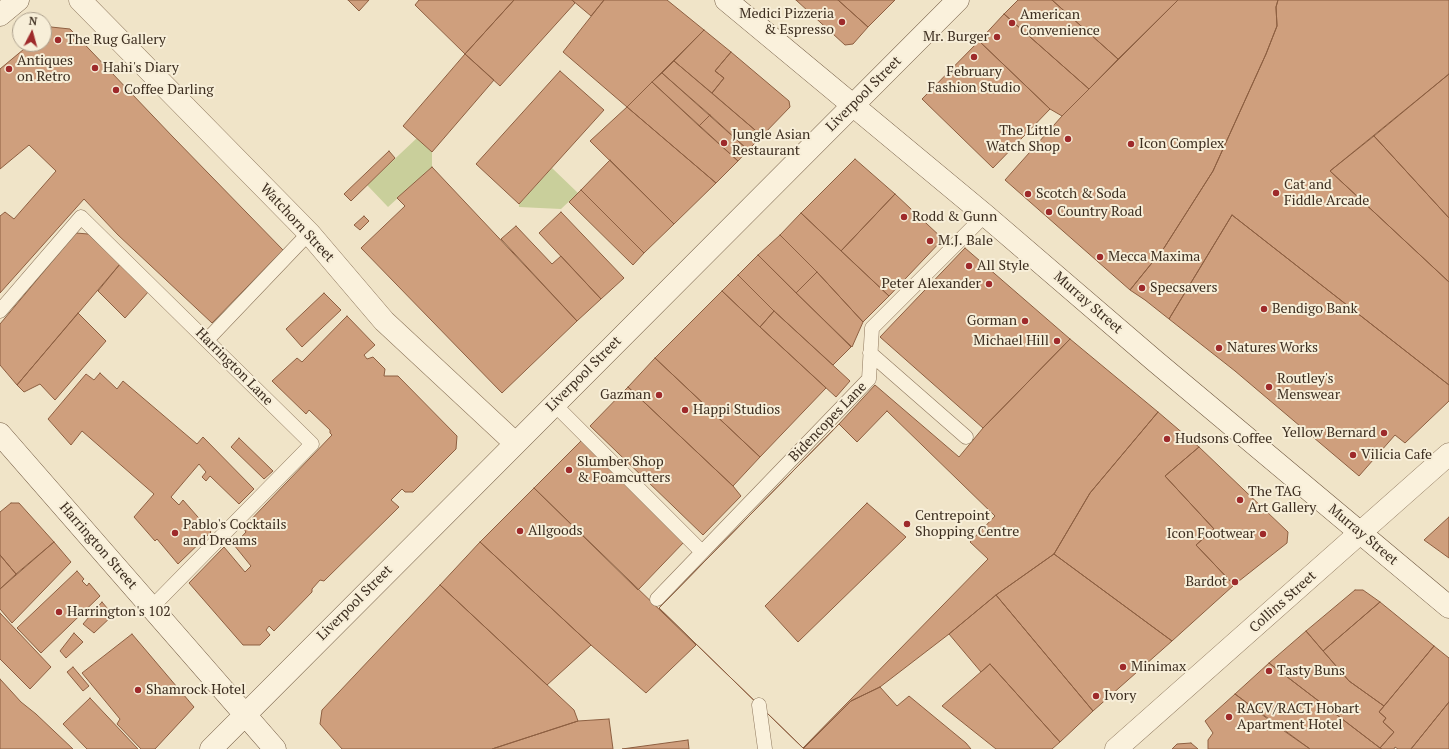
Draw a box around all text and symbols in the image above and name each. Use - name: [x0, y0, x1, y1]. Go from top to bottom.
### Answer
- place label: Medici Pizzeria & Espresso: [739, 6, 834, 38]
- place label: American Convenience: [1020, 7, 1100, 40]
- north arrow: [12, 12, 52, 52]
- text: N: [28, 14, 38, 28]
- marker: Medici Pizzeria & Espresso: [837, 17, 847, 27]
- marker: American Convenience: [1007, 18, 1017, 28]
- place label: Mr. Burger: [923, 29, 989, 45]
- place label: The Rug Gallery: [66, 32, 166, 48]
- marker: Mr. Burger: [992, 32, 1002, 42]
- marker: The Rug Gallery: [53, 35, 63, 45]
- marker: February Fashion Studio: [969, 52, 979, 62]
- place label: Antiques on Retro: [17, 53, 73, 86]
- street label: Liverpool Street: [823, 53, 905, 135]
- place label: Hahi's Diary: [103, 60, 179, 76]
- marker: Hahi's Diary: [90, 63, 100, 73]
- marker: Antiques on Retro: [4, 64, 14, 74]
- place label: February Fashion Studio: [927, 64, 1021, 96]
- place label: Coffee Darling: [124, 82, 214, 98]
- marker: Coffee Darling: [111, 85, 121, 95]
- place label: The Little Watch Shop: [986, 123, 1060, 156]
- place label: Jungle Asian Restaurant: [732, 127, 810, 160]
- marker: The Little Watch Shop: [1063, 134, 1073, 144]
- place label: Icon Complex: [1139, 136, 1224, 152]
- marker: Jungle Asian Restaurant: [719, 138, 729, 148]
- marker: Icon Complex: [1126, 139, 1136, 149]
- place label: Cat and Fiddle Arcade: [1284, 177, 1369, 210]
- street label: Watchorn Street: [256, 180, 338, 266]
- place label: Scotch & Soda: [1036, 186, 1126, 202]
- marker: Cat and Fiddle Arcade: [1271, 188, 1281, 198]
- marker: Scotch & Soda: [1023, 189, 1033, 199]
- place label: Country Road: [1057, 204, 1142, 220]
- marker: Country Road: [1044, 207, 1054, 217]
- place label: Rodd & Gunn: [912, 209, 997, 225]
- marker: Rodd & Gunn: [899, 212, 909, 222]
- place label: M.J. Bale: [938, 233, 993, 249]
- marker: M.J. Bale: [925, 236, 935, 246]
- place label: Mecca Maxima: [1108, 249, 1200, 265]
- marker: Mecca Maxima: [1095, 252, 1105, 262]
- place label: All Style: [977, 258, 1029, 274]
- marker: All Style: [964, 261, 974, 271]
- street label: Murray Street: [1050, 269, 1126, 337]
- place label: Peter Alexander: [882, 276, 981, 292]
- marker: Peter Alexander: [984, 279, 994, 289]
- place label: Specsavers: [1150, 280, 1217, 296]
- marker: Specsavers: [1137, 283, 1147, 293]
- place label: Bendigo Bank: [1272, 301, 1358, 317]
- marker: Bendigo Bank: [1259, 304, 1269, 314]
- place label: Gorman: [967, 313, 1017, 329]
- marker: Gorman: [1020, 316, 1030, 326]
- street label: Harrington Lane: [192, 325, 276, 409]
- street label: Liverpool Street: [543, 333, 625, 415]
- place label: Michael Hill: [973, 333, 1049, 349]
- marker: Michael Hill: [1052, 336, 1062, 346]
- place label: Natures Works: [1227, 340, 1318, 356]
- marker: Natures Works: [1214, 343, 1224, 353]
- place label: Routley's Menswear: [1277, 371, 1340, 404]
- street label: Bidencopes Lane: [786, 379, 870, 465]
- marker: Routley's Menswear: [1264, 382, 1274, 392]
- place label: Gazman: [600, 387, 651, 403]
- marker: Gazman: [654, 390, 664, 400]
- place label: Happi Studios: [693, 402, 780, 418]
- marker: Happi Studios: [680, 405, 690, 415]
- place label: Yellow Bernard: [1282, 425, 1376, 441]
- marker: Yellow Bernard: [1379, 428, 1389, 438]
- place label: Hudsons Coffee: [1175, 431, 1272, 447]
- marker: Hudsons Coffee: [1162, 434, 1172, 444]
- place label: Vilicia Cafe: [1361, 447, 1432, 463]
- marker: Vilicia Cafe: [1348, 450, 1358, 460]
- place label: Slumber Shop & Foamcutters: [577, 454, 670, 486]
- marker: Slumber Shop & Foamcutters: [564, 465, 574, 475]
- place label: The TAG Art Gallery: [1248, 484, 1316, 516]
- marker: The TAG Art Gallery: [1235, 495, 1245, 505]
- street label: Harrington Street: [56, 499, 140, 593]
- street label: Murray Street: [1325, 501, 1401, 569]
- place label: Centrepoint Shopping Centre: [915, 508, 1019, 540]
- place label: Pablo's Cocktails and Dreams: [183, 517, 287, 550]
- marker: Centrepoint Shopping Centre: [902, 519, 912, 529]
- place label: Allgoods: [528, 523, 583, 539]
- marker: Allgoods: [515, 526, 525, 536]
- place label: Icon Footwear: [1167, 526, 1255, 542]
- marker: Pablo's Cocktails and Dreams: [170, 528, 180, 538]
- marker: Icon Footwear: [1258, 529, 1268, 539]
- street label: Liverpool Street: [314, 562, 396, 644]
- street label: Collins Street: [1246, 568, 1320, 636]
- place label: Bardot: [1185, 574, 1227, 590]
- marker: Bardot: [1230, 577, 1240, 587]
- place label: Harrington's 102: [67, 604, 171, 620]
- marker: Harrington's 102: [54, 607, 64, 617]
- place label: Minimax: [1131, 659, 1186, 675]
- marker: Minimax: [1118, 662, 1128, 672]
- place label: Tasty Buns: [1277, 663, 1345, 679]
- marker: Tasty Buns: [1264, 666, 1274, 676]
- place label: Shamrock Hotel: [146, 682, 245, 698]
- marker: Shamrock Hotel: [133, 685, 143, 695]
- place label: Ivory: [1104, 688, 1136, 704]
- marker: Ivory: [1091, 691, 1101, 701]
- place label: RACV/RACT Hobart Apartment Hotel: [1237, 701, 1359, 734]
- marker: RACV/RACT Hobart Apartment Hotel: [1224, 712, 1234, 722]

